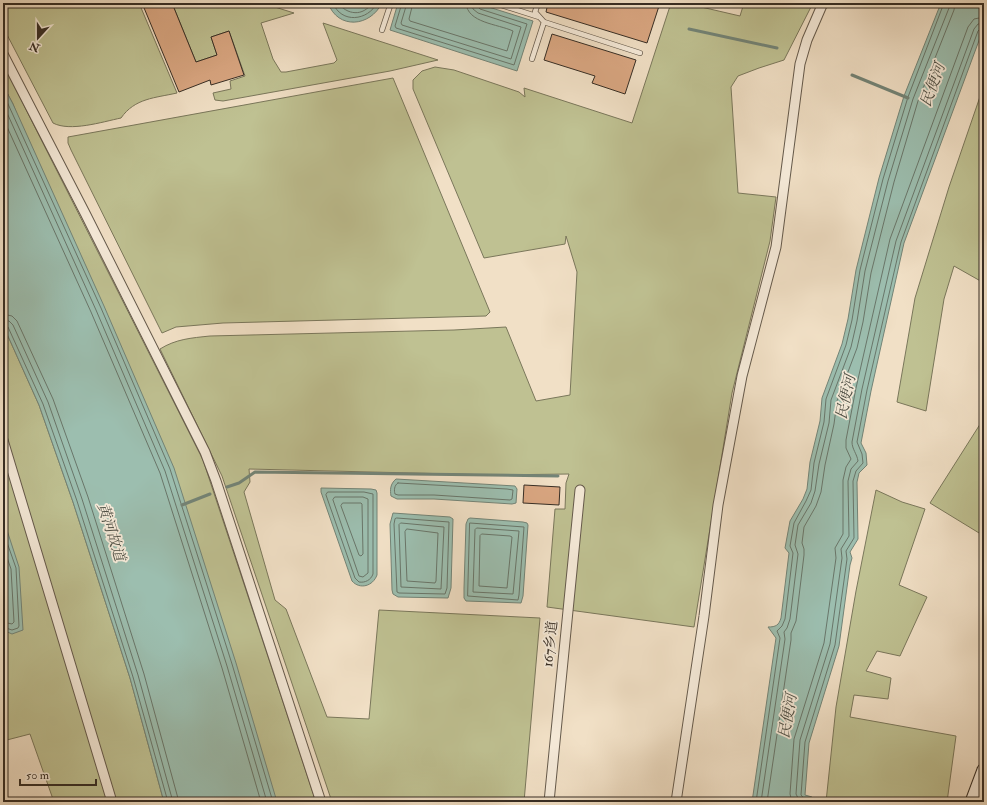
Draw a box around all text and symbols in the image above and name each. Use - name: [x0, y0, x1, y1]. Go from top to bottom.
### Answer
- north arrow: [18, 18, 58, 58]
- text: N: [27, 39, 42, 55]
- water label: 民便河: [916, 58, 951, 109]
- water label: 民便河: [832, 370, 861, 421]
- water label: 黄河故道: [93, 501, 130, 565]
- street label: 167乡道: [539, 620, 561, 668]
- water label: 民便河: [775, 689, 802, 740]
- scale bar: [20, 761, 96, 787]
- text: 50 m: [26, 768, 50, 783]

